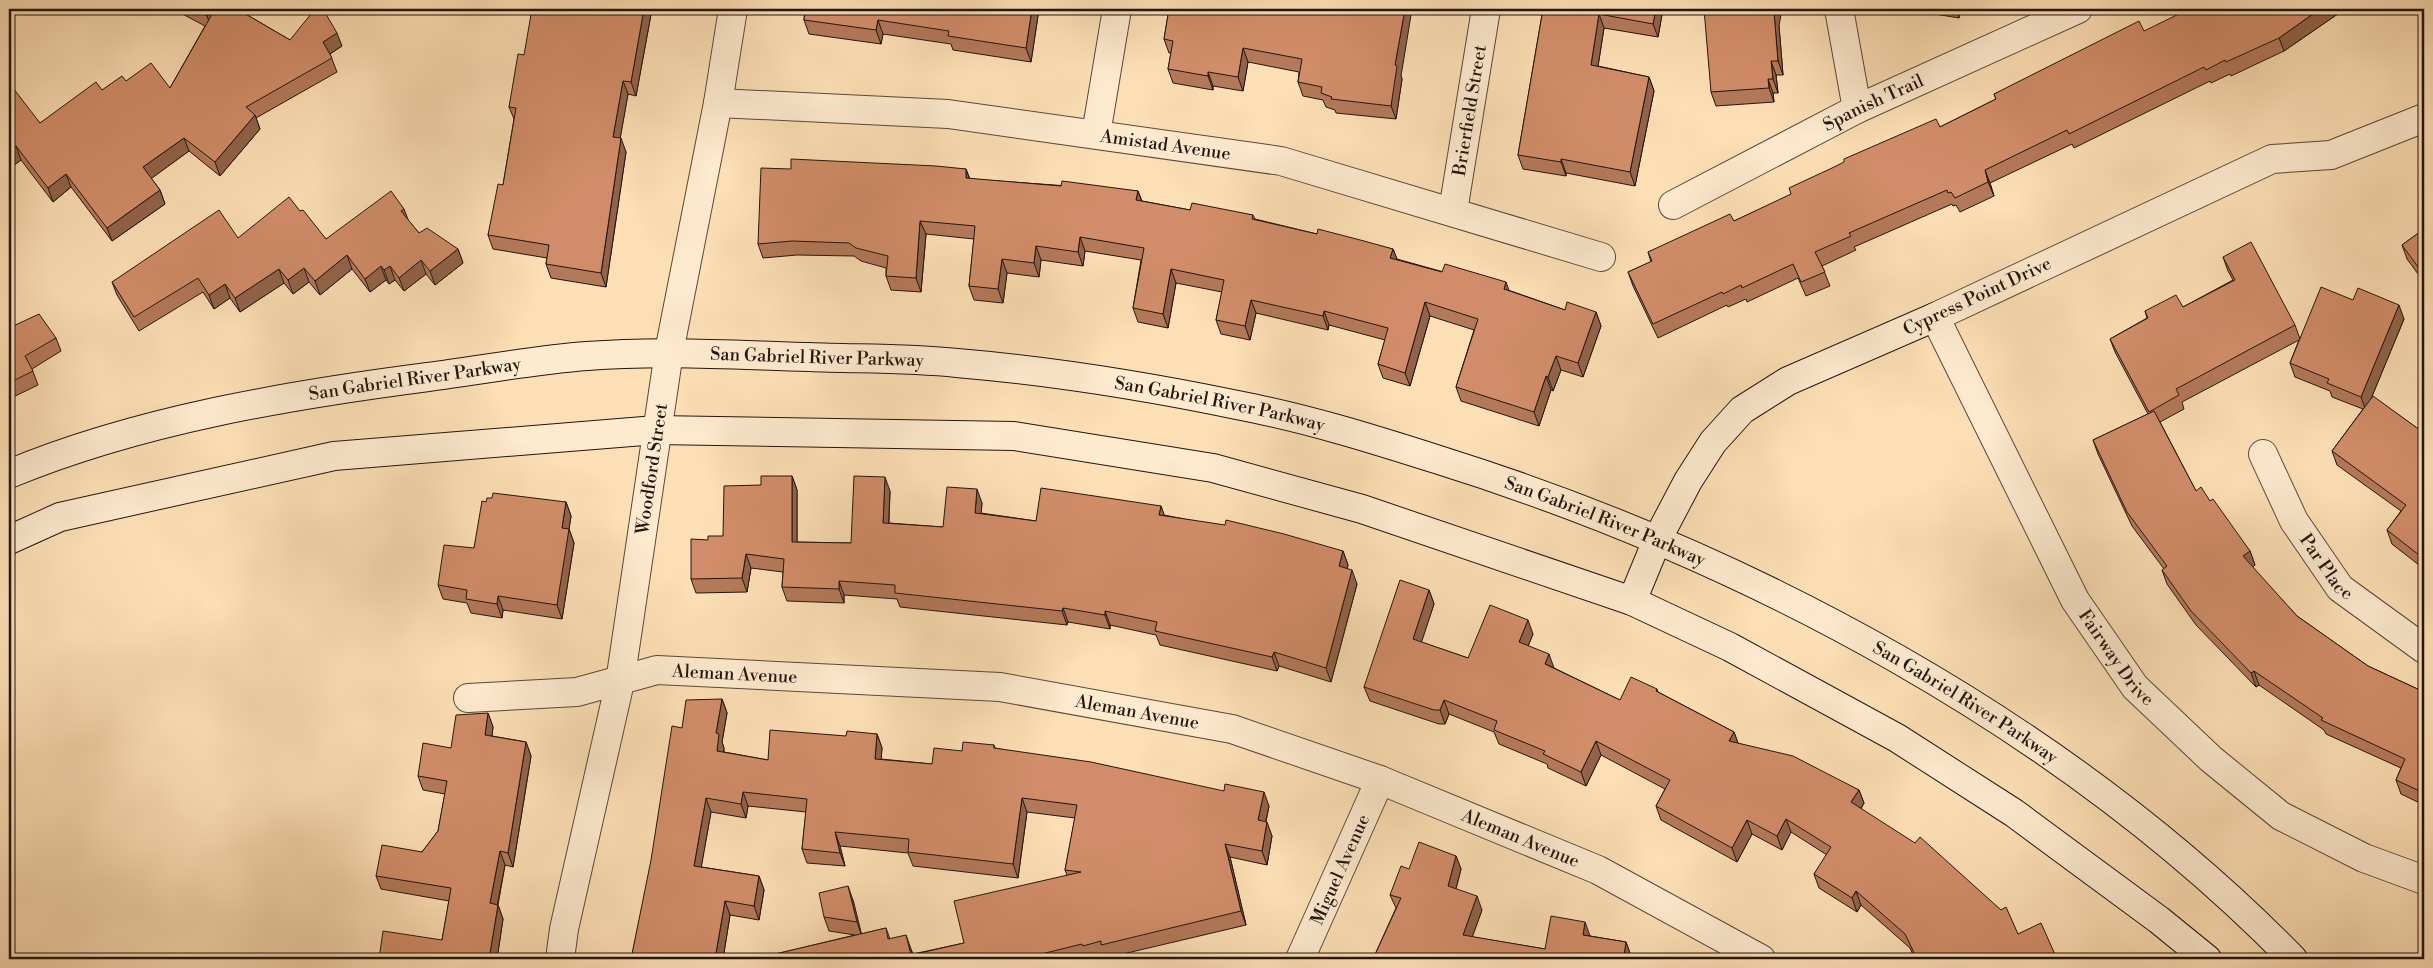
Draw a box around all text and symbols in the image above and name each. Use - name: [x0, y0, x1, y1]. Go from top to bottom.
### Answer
- street label: Brierfield Street: [1448, 43, 1492, 179]
- street label: Spanish Trail: [1819, 69, 1928, 137]
- street label: Amistad Avenue: [1098, 125, 1232, 166]
- street label: Cypress Point Drive: [1899, 252, 2055, 341]
- street label: San Gabriel River Parkway: [710, 343, 925, 372]
- street label: San Gabriel River Parkway: [307, 353, 523, 406]
- street label: San Gabriel River Parkway: [1113, 372, 1328, 437]
- street label: Woodford Street: [631, 401, 673, 537]
- street label: San Gabriel River Parkway: [1502, 472, 1709, 572]
- street label: Par Place: [2294, 529, 2357, 606]
- street label: Fairway Drive: [2073, 605, 2159, 711]
- street label: San Gabriel River Parkway: [1868, 636, 2062, 769]
- street label: Aleman Avenue: [671, 660, 798, 689]
- street label: Aleman Avenue: [1072, 690, 1201, 735]
- street label: Aleman Avenue: [1457, 804, 1583, 873]
- street label: Miguel Avenue: [1306, 811, 1375, 929]

